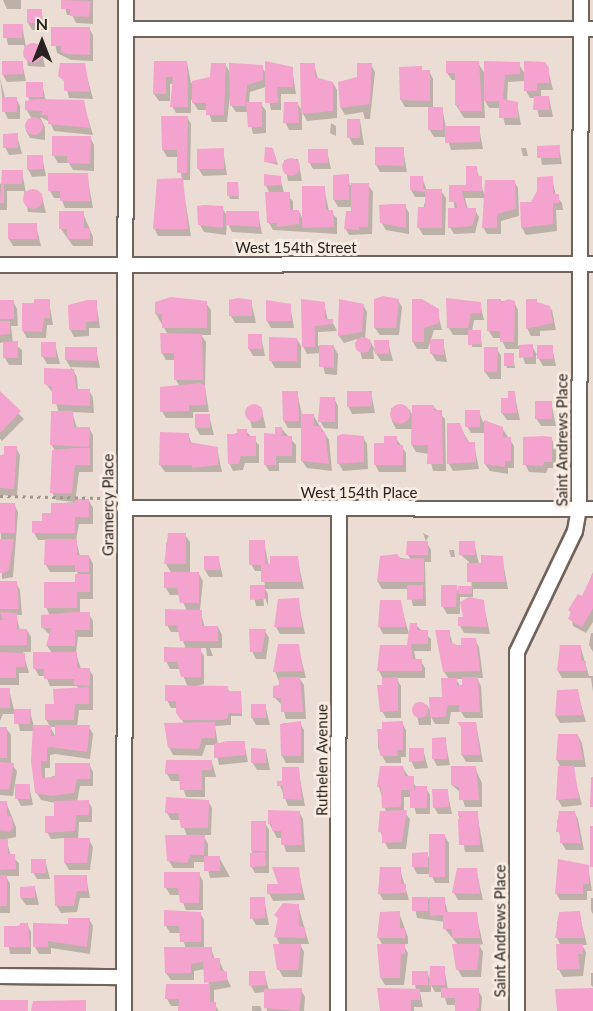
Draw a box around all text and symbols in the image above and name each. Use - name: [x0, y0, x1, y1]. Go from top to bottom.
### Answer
- north arrow: [12, 12, 72, 72]
- text: N: [36, 14, 48, 33]
- street label: West 154th Street: [235, 239, 357, 257]
- street label: Saint Andrews Place: [553, 373, 571, 507]
- street label: Gramercy Place: [99, 454, 117, 556]
- street label: West 154th Place: [301, 484, 417, 502]
- street label: Ruthelen Avenue: [313, 704, 331, 816]
- street label: Saint Andrews Place: [491, 864, 509, 998]

